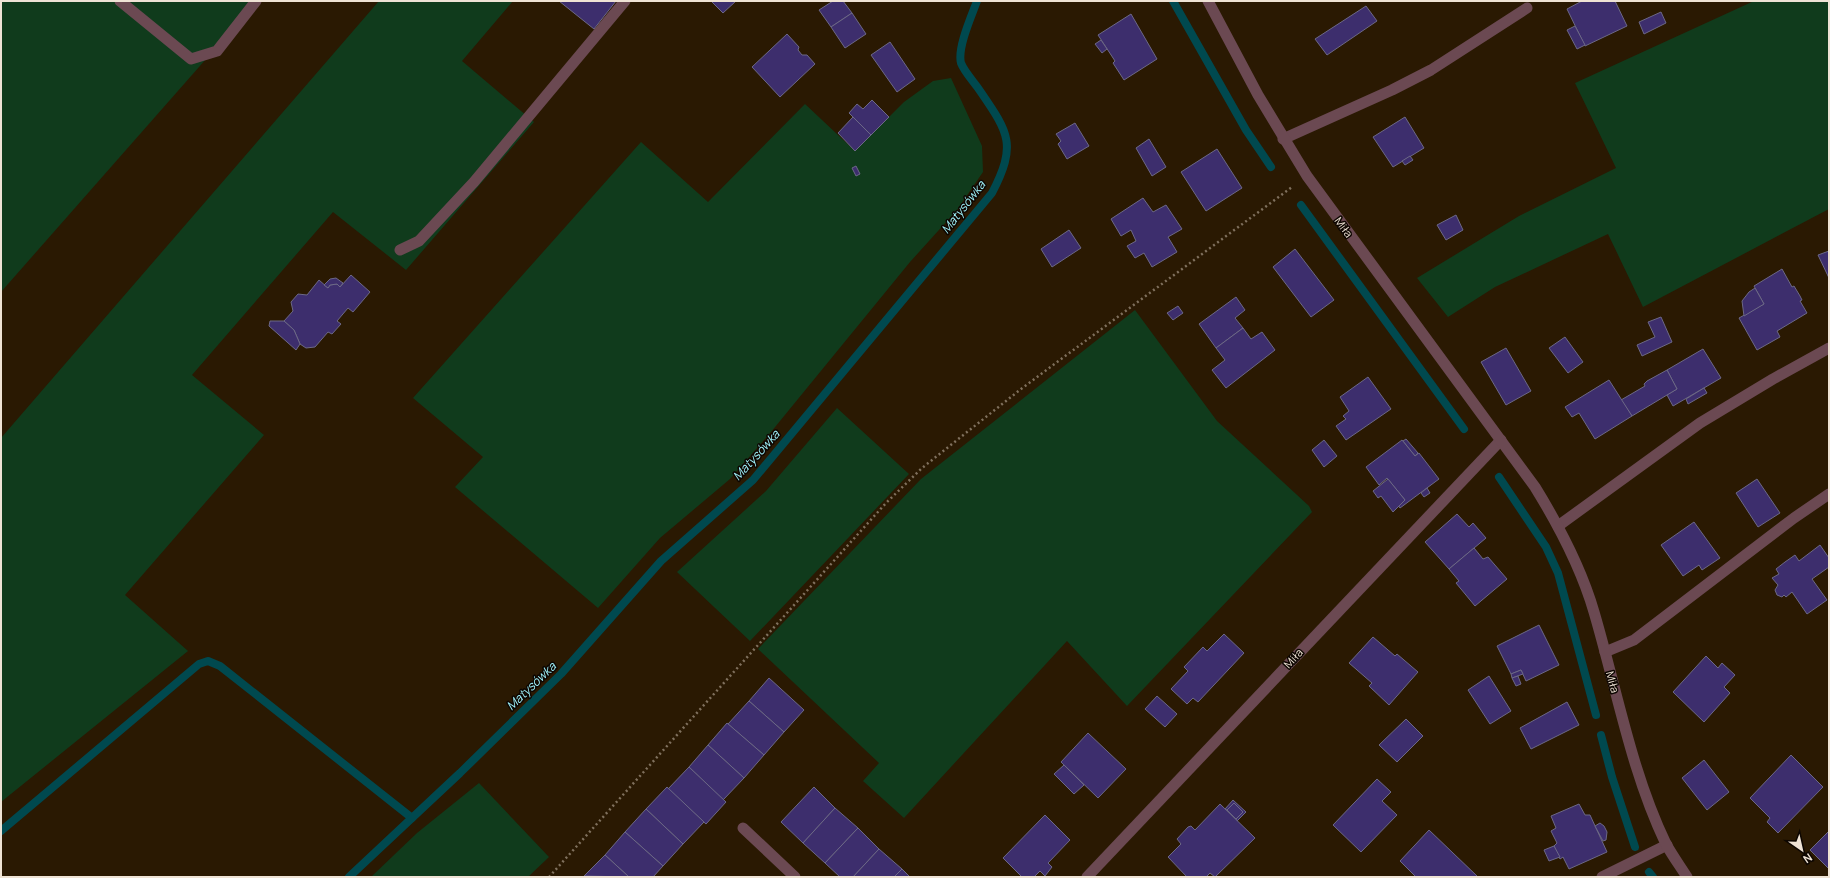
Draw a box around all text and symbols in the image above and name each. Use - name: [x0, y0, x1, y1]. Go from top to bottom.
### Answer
- water label: Matysówka: [937, 176, 990, 237]
- street label: Miła: [1332, 214, 1356, 240]
- water label: Matysówka: [729, 425, 784, 484]
- street label: Miła: [1280, 645, 1306, 671]
- water label: Matysówka: [503, 657, 560, 714]
- street label: Miła: [1603, 670, 1623, 694]
- north arrow: [1782, 830, 1822, 870]
- text: N: [1800, 850, 1815, 867]

